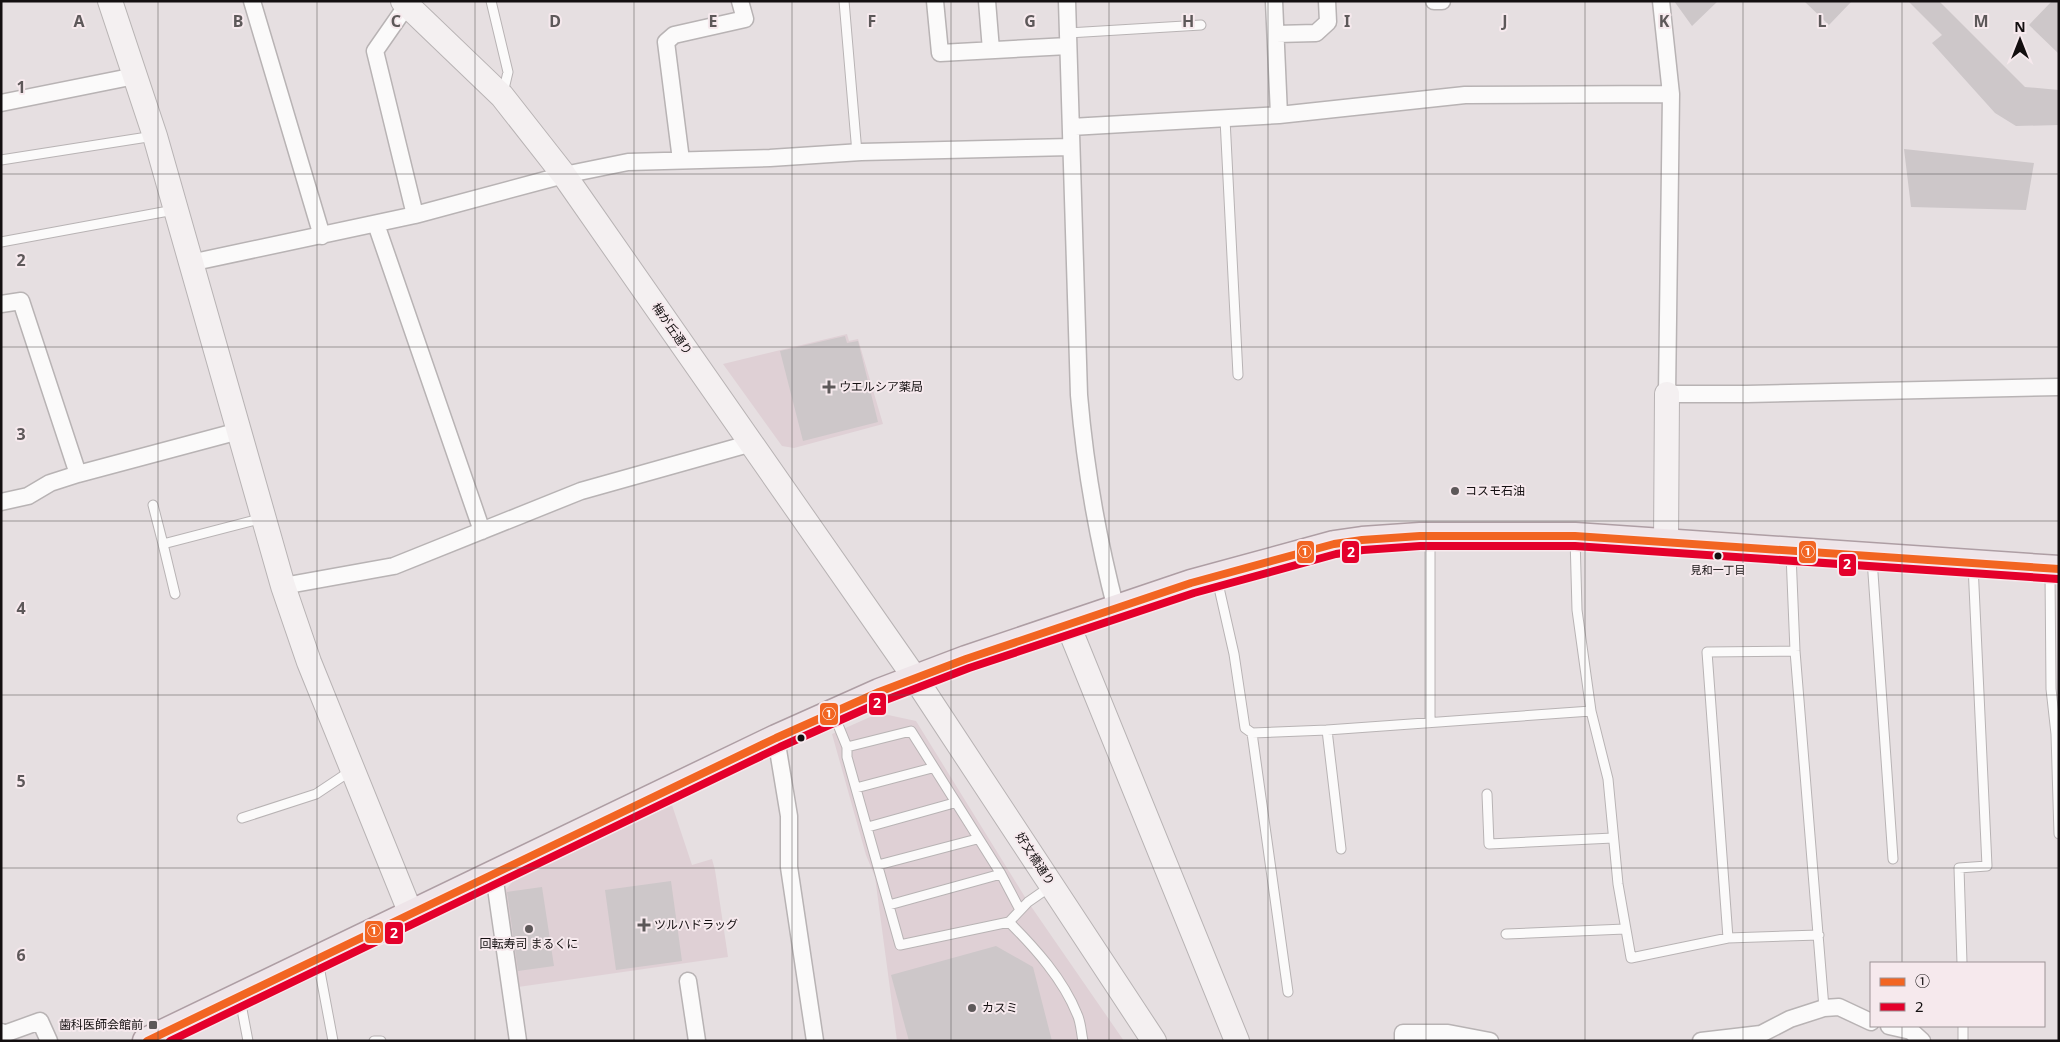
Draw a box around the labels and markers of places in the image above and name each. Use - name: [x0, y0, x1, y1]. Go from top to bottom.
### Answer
- place label: ウエルシア薬局: [839, 378, 923, 395]
- marker: ウエルシア薬局: [823, 381, 835, 393]
- place label: コスモ石油: [1465, 482, 1525, 499]
- marker: コスモ石油: [1449, 485, 1461, 497]
- marker: 見和一丁目: [1713, 551, 1723, 561]
- place label: 見和一丁目: [1691, 562, 1746, 577]
- unlabelled marker: [796, 733, 806, 743]
- place label: ツルハドラッグ: [654, 916, 738, 933]
- marker: ツルハドラッグ: [638, 919, 650, 931]
- marker: 回転寿司 まるくに: [523, 923, 535, 935]
- place label: 回転寿司 まるくに: [479, 935, 579, 952]
- place label: カスミ: [982, 999, 1018, 1016]
- marker: カスミ: [966, 1002, 978, 1014]
- place label: 歯科医師会館前: [59, 1016, 143, 1033]
- marker: 歯科医師会館前: [147, 1019, 159, 1031]

